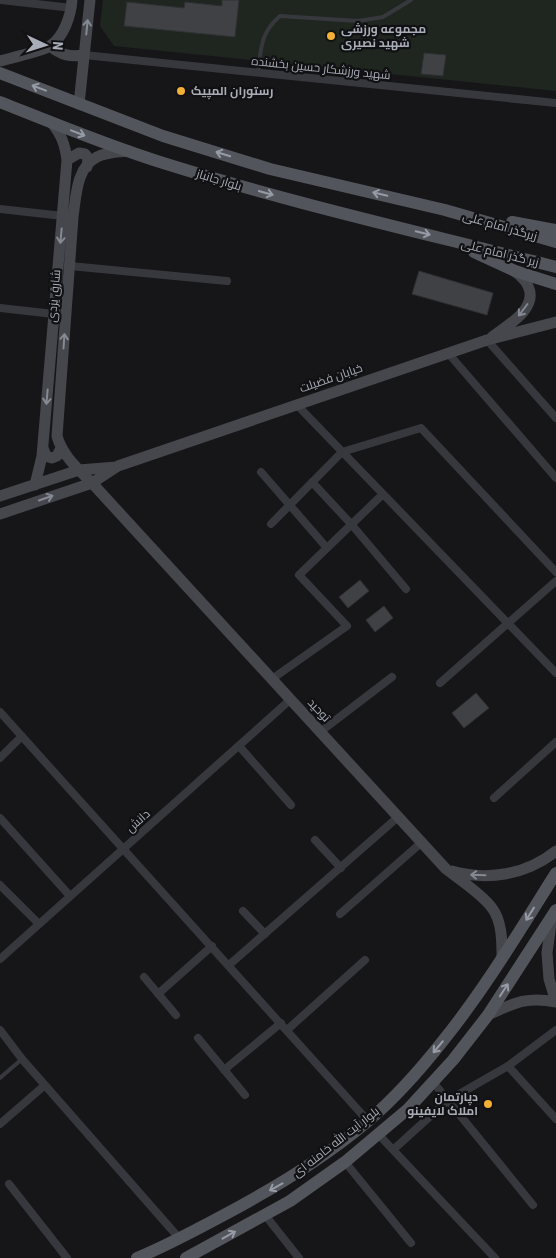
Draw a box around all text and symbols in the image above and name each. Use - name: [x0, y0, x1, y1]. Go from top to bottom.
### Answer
- north arrow: [20, 20, 70, 70]
- one-way arrow: [82, 20, 92, 36]
- place label: مجموعه ورزشی شهید نصیری: [341, 22, 426, 51]
- marker: مجموعه ورزشی شهید نصیری: [325, 30, 337, 42]
- text: N: [50, 41, 66, 51]
- street label: شهید ورزشکار حسین بخشنده: [251, 54, 391, 82]
- one-way arrow: [32, 83, 47, 93]
- place label: رستوران المپیک: [191, 84, 273, 100]
- marker: رستوران المپیک: [175, 85, 187, 97]
- one-way arrow: [70, 129, 85, 138]
- one-way arrow: [215, 149, 231, 159]
- street label: بلوار جانباز: [194, 166, 243, 194]
- one-way arrow: [257, 189, 273, 199]
- one-way arrow: [373, 189, 389, 198]
- street label: زیرگذر امام علی: [461, 209, 539, 244]
- one-way arrow: [56, 227, 66, 243]
- one-way arrow: [415, 229, 431, 238]
- street label: زیر گذر امام علی: [460, 237, 540, 270]
- street label: شارق یزدی: [45, 269, 63, 323]
- one-way arrow: [518, 304, 529, 317]
- one-way arrow: [59, 334, 68, 350]
- street label: خیابان فضیلت: [298, 361, 364, 395]
- one-way arrow: [42, 389, 52, 405]
- one-way arrow: [38, 493, 54, 503]
- street label: توحید: [305, 695, 334, 725]
- street label: دانش: [123, 807, 153, 835]
- one-way arrow: [470, 871, 486, 880]
- one-way arrow: [525, 906, 535, 920]
- one-way arrow: [500, 984, 510, 998]
- one-way arrow: [432, 1041, 444, 1054]
- place label: دپارتمان املاک لایفینو: [407, 1090, 478, 1119]
- marker: دپارتمان املاک لایفینو: [482, 1098, 494, 1110]
- street label: بلوار آیت الله خامنه ای: [289, 1103, 382, 1180]
- one-way arrow: [269, 1182, 283, 1192]
- one-way arrow: [222, 1230, 237, 1240]

